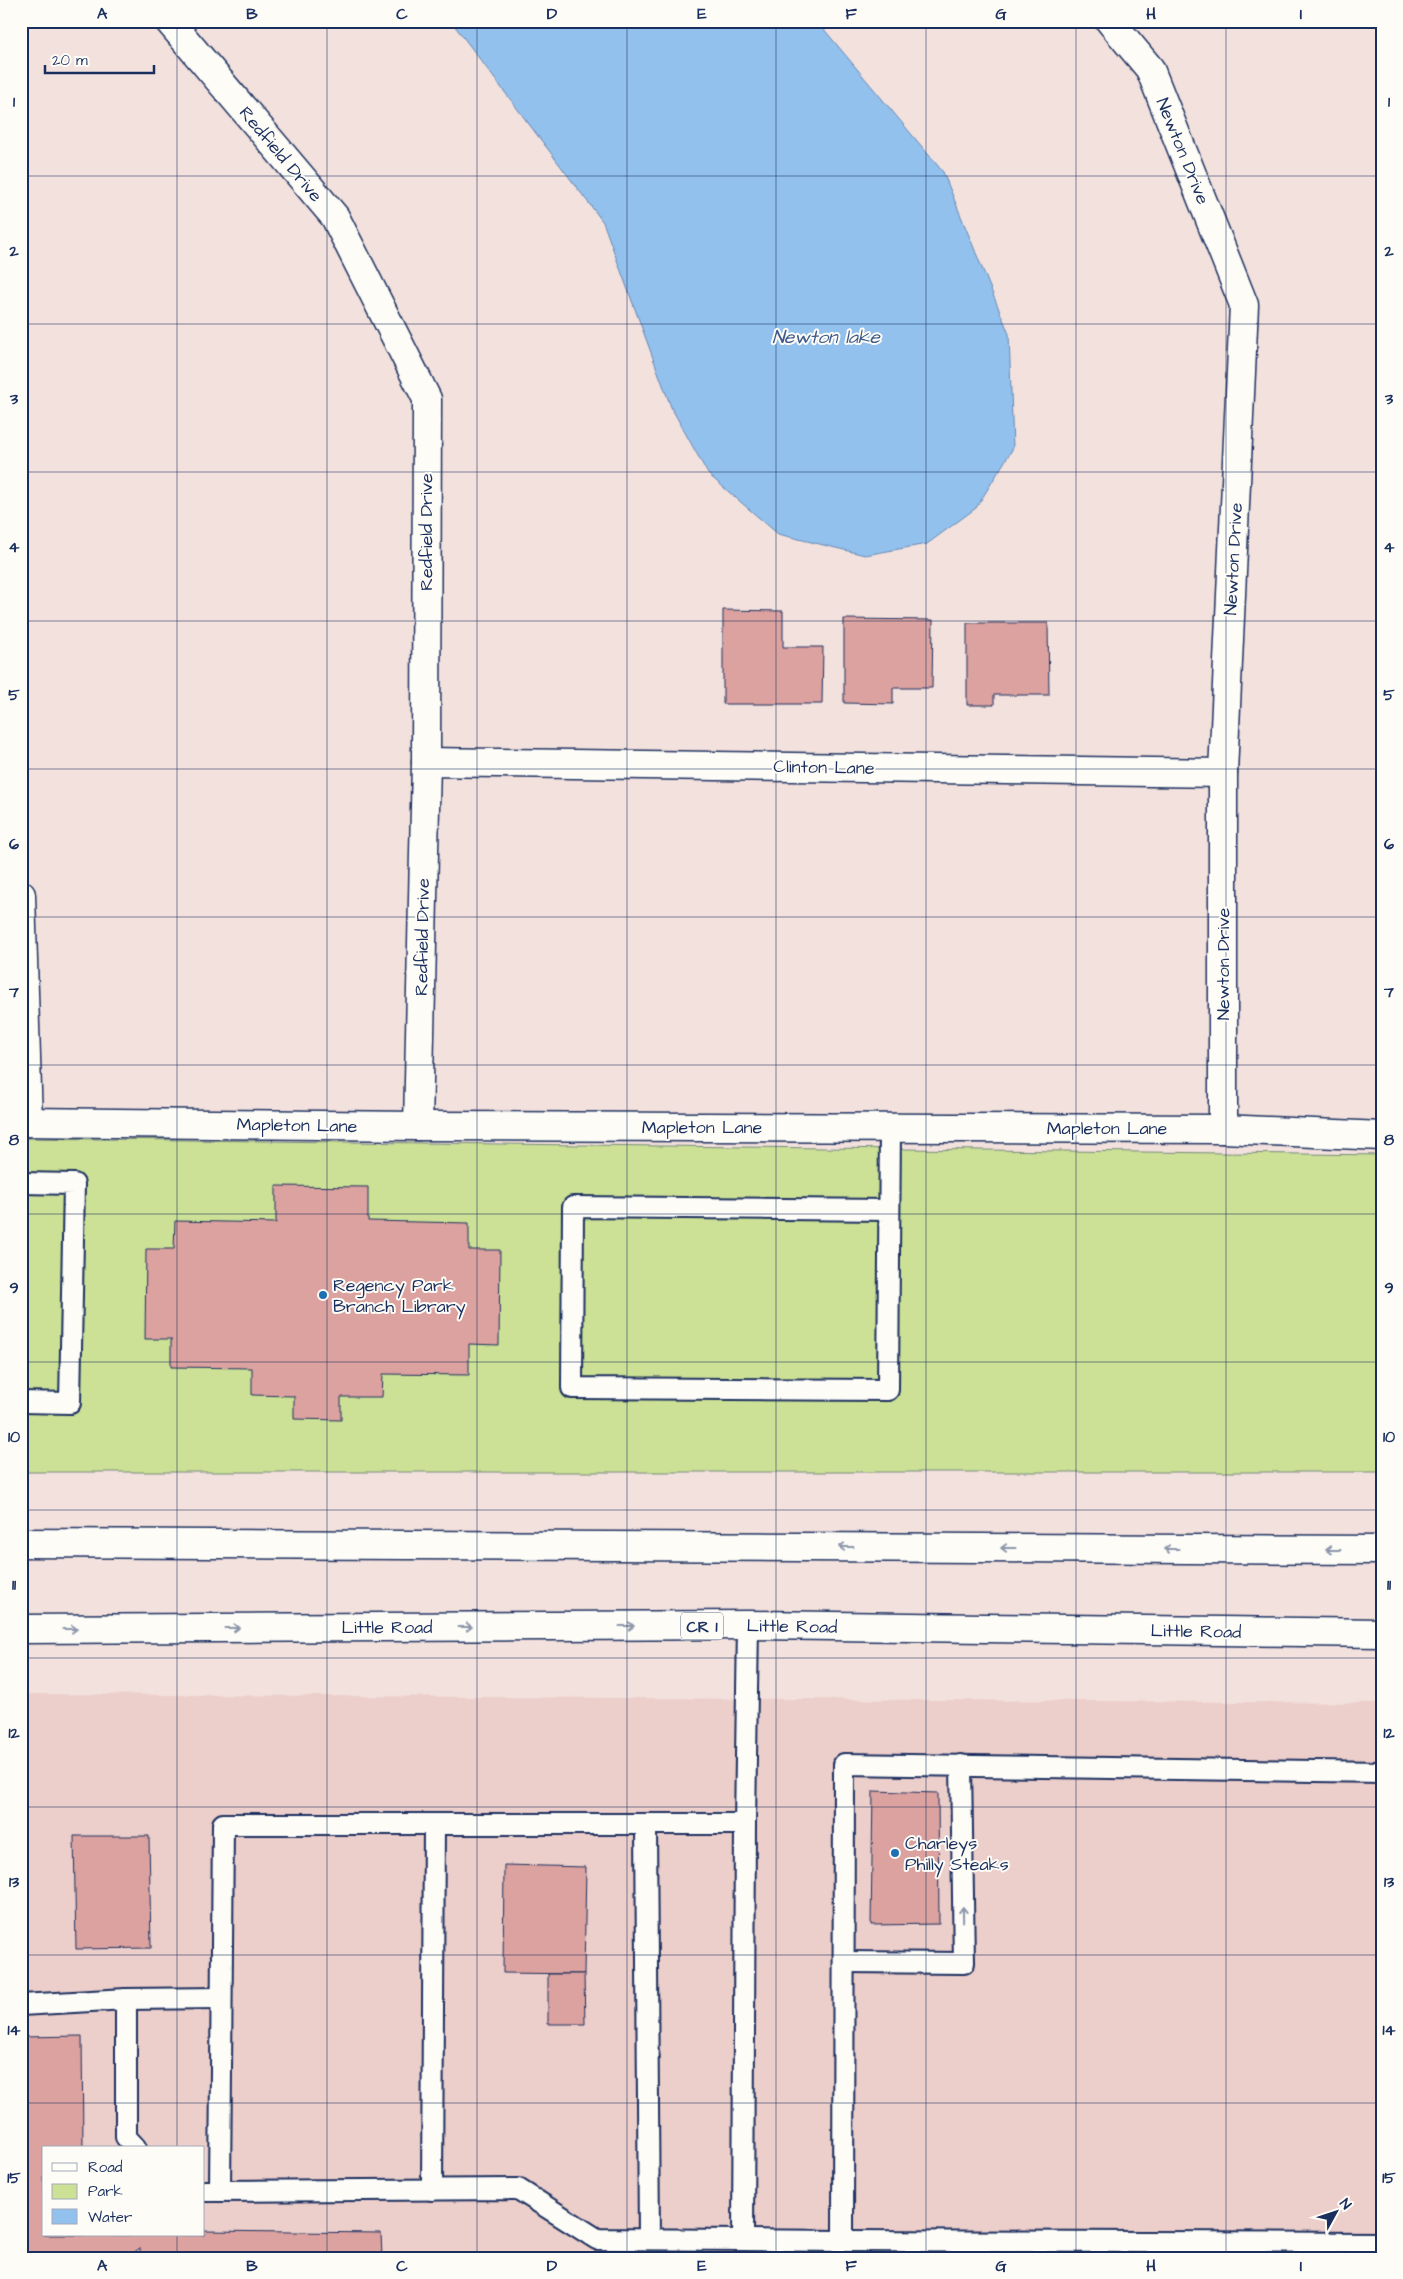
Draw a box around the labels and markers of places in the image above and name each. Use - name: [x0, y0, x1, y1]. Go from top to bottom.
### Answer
- place label: Regency Park Branch Library: [333, 1273, 466, 1320]
- marker: Regency Park Branch Library: [317, 1289, 329, 1301]
- place label: Charleys Philly Steaks: [905, 1831, 1009, 1878]
- marker: Charleys Philly Steaks: [889, 1847, 901, 1859]

